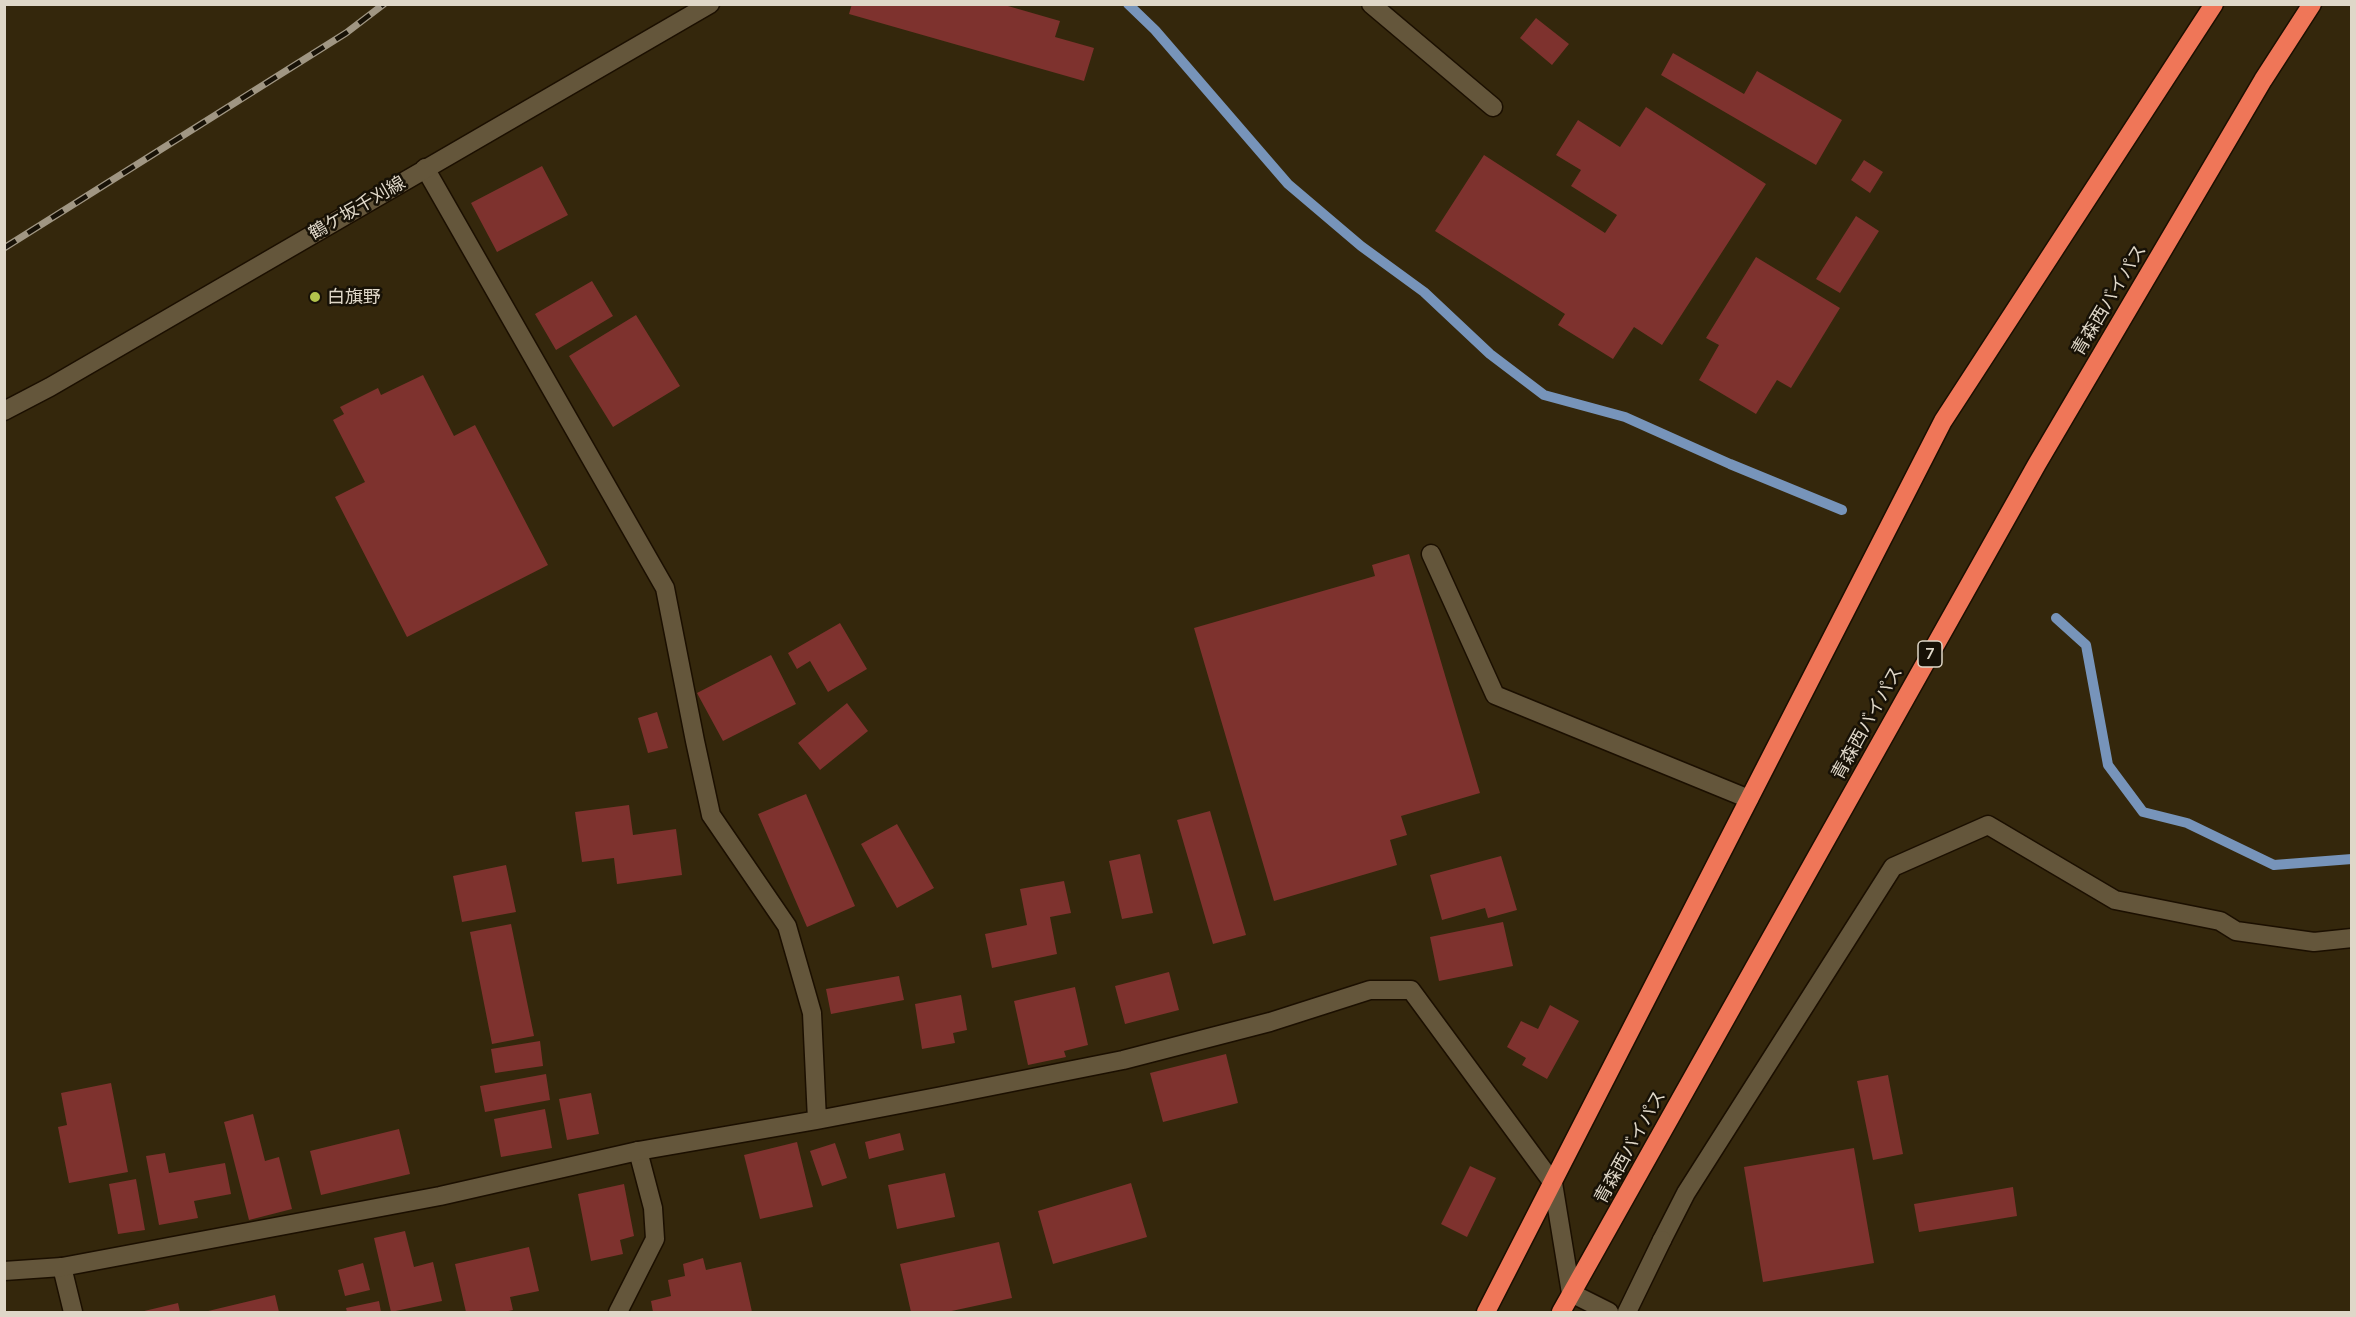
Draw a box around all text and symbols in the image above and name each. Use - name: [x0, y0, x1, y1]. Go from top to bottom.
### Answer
- street label: 鶴ケ坂千刈線: [305, 172, 409, 244]
- street label: 青森西バイパス: [2067, 240, 2151, 360]
- place label: 白旗野: [327, 286, 381, 308]
- marker: 白旗野: [308, 290, 322, 304]
- road number: 7: [1918, 641, 1942, 667]
- street label: 青森西バイパス: [1827, 663, 1907, 783]
- street label: 青森西バイパス: [1590, 1087, 1670, 1207]

